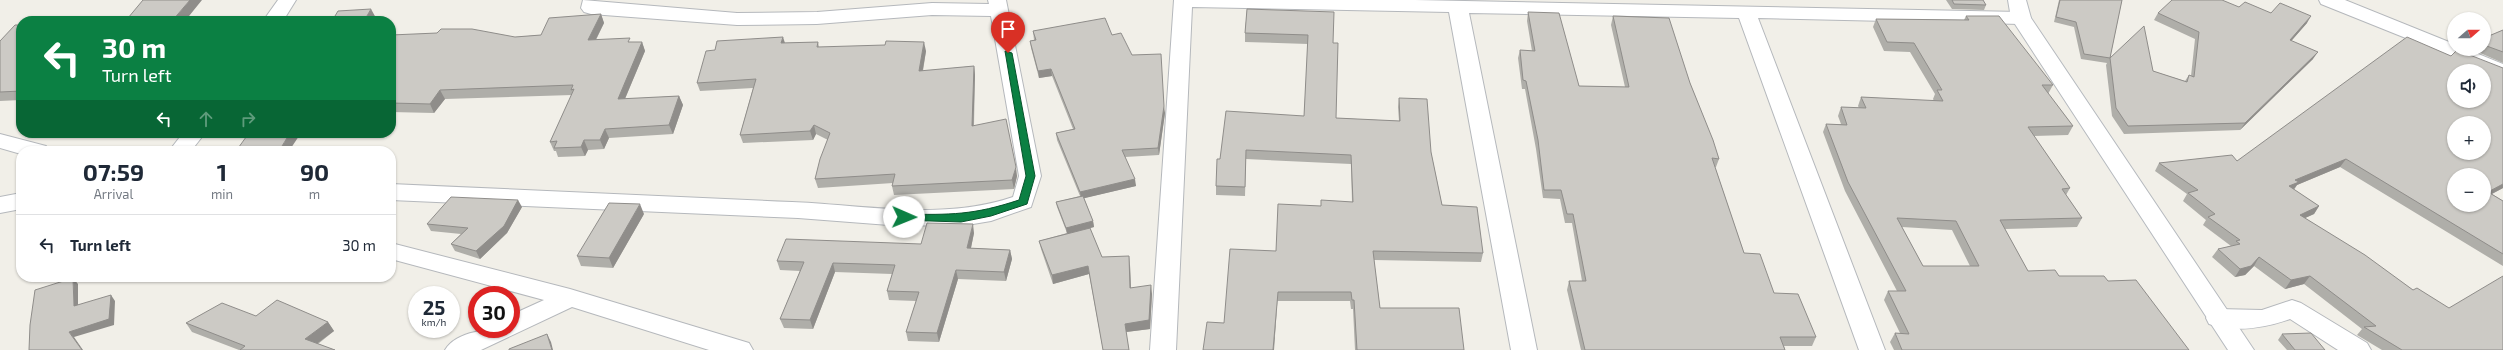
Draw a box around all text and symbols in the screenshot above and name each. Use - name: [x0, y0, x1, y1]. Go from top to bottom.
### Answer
- pin: [991, 12, 1025, 53]
- north arrow: [2447, 12, 2491, 56]
- map controls: [2447, 12, 2491, 212]
- icon: arrive: [997, 18, 1019, 40]
- text: 30 m: [102, 30, 166, 64]
- icon: left: [36, 32, 88, 84]
- text: Turn left: [102, 64, 172, 86]
- button: sound: [2447, 64, 2491, 108]
- icon: left: [153, 108, 175, 130]
- icon: ahead: [195, 108, 217, 130]
- icon: right: [237, 108, 259, 130]
- button: +: [2447, 116, 2491, 160]
- text: 07:59: [83, 157, 144, 186]
- text: 1: [217, 157, 227, 186]
- text: 90: [300, 157, 329, 186]
- button: −: [2447, 168, 2491, 212]
- text: Arrival: [94, 186, 133, 202]
- text: min: [211, 186, 233, 202]
- text: m: [309, 186, 320, 202]
- position arrow: [883, 196, 925, 238]
- icon: left: [36, 234, 58, 256]
- text: Turn left: [70, 236, 131, 254]
- text: 30 m: [342, 236, 376, 254]
- speed limit sign: 30: [468, 286, 520, 338]
- text: 25: [423, 295, 445, 319]
- text: km/h: [422, 316, 446, 328]

